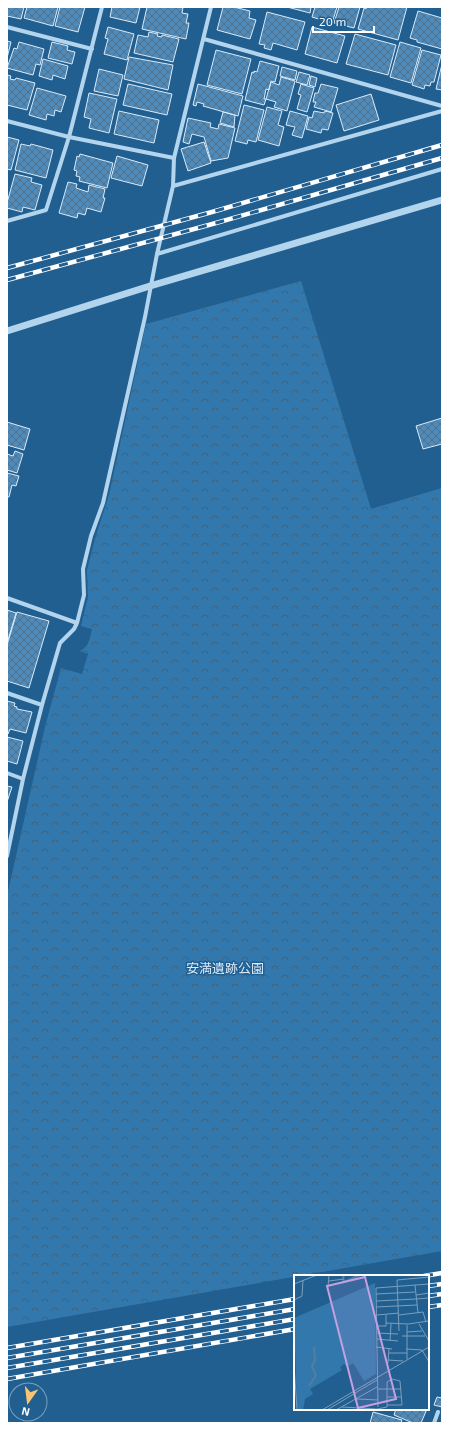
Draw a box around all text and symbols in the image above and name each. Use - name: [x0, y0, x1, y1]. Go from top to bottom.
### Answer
- scale bar: [313, 8, 374, 34]
- text: 20 m: [319, 14, 346, 28]
- park label: 安満遺跡公園: [186, 960, 264, 976]
- inset map: [294, 1275, 429, 1410]
- north arrow: [8, 1382, 48, 1422]
- text: N: [20, 1405, 31, 1419]

